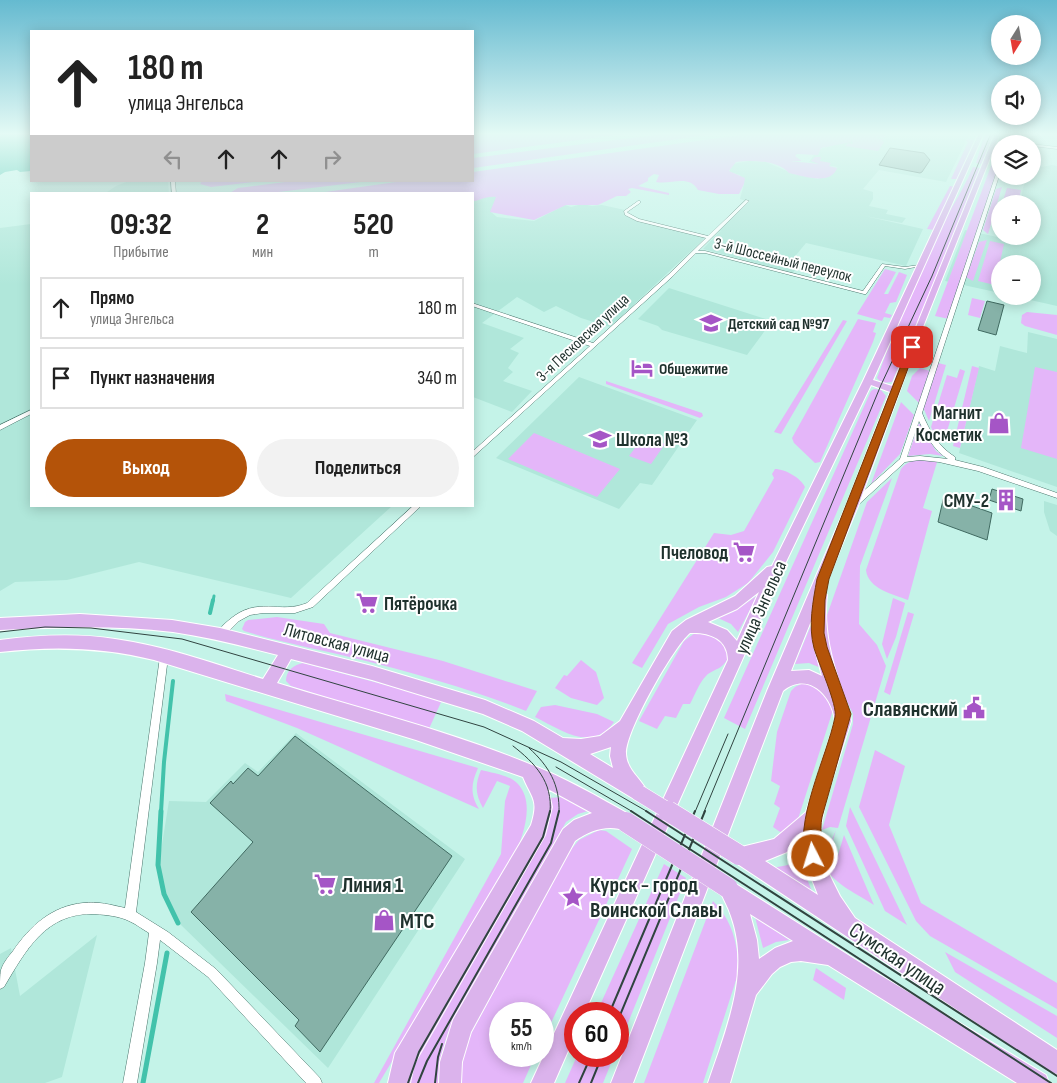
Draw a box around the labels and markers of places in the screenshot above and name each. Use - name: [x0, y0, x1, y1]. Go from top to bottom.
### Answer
- school or university icon: Детский сад №97: [698, 310, 724, 336]
- place label: Детский сад №97: [728, 315, 829, 334]
- pin: [891, 326, 933, 368]
- hotel icon: Общежитие: [629, 355, 655, 381]
- place label: Общежитие: [659, 360, 728, 379]
- place label: Магнит Косметик: [915, 402, 982, 447]
- shop icon: Магнит Косметик: [986, 410, 1012, 436]
- school or university icon: Школа №3: [587, 426, 613, 452]
- place label: Школа №3: [616, 429, 688, 452]
- building icon: СМУ-2: [993, 487, 1019, 513]
- place label: СМУ-2: [944, 490, 989, 513]
- supermarket icon: Пчеловод: [731, 539, 757, 565]
- place label: Пчеловод: [661, 542, 728, 565]
- supermarket icon: Пятёрочка: [354, 590, 380, 616]
- place label: Пятёрочка: [384, 593, 457, 616]
- public building icon: Славянский: [961, 695, 987, 721]
- place label: Славянский: [863, 696, 958, 723]
- supermarket icon: Линия 1: [312, 871, 338, 897]
- place label: Линия 1: [342, 872, 404, 899]
- place label: Курск - город Воинской Славы: [590, 872, 722, 924]
- place icon: Курск - город Воинской Славы: [560, 884, 586, 910]
- shop icon: МТС: [371, 907, 397, 933]
- place label: МТС: [400, 908, 434, 935]

